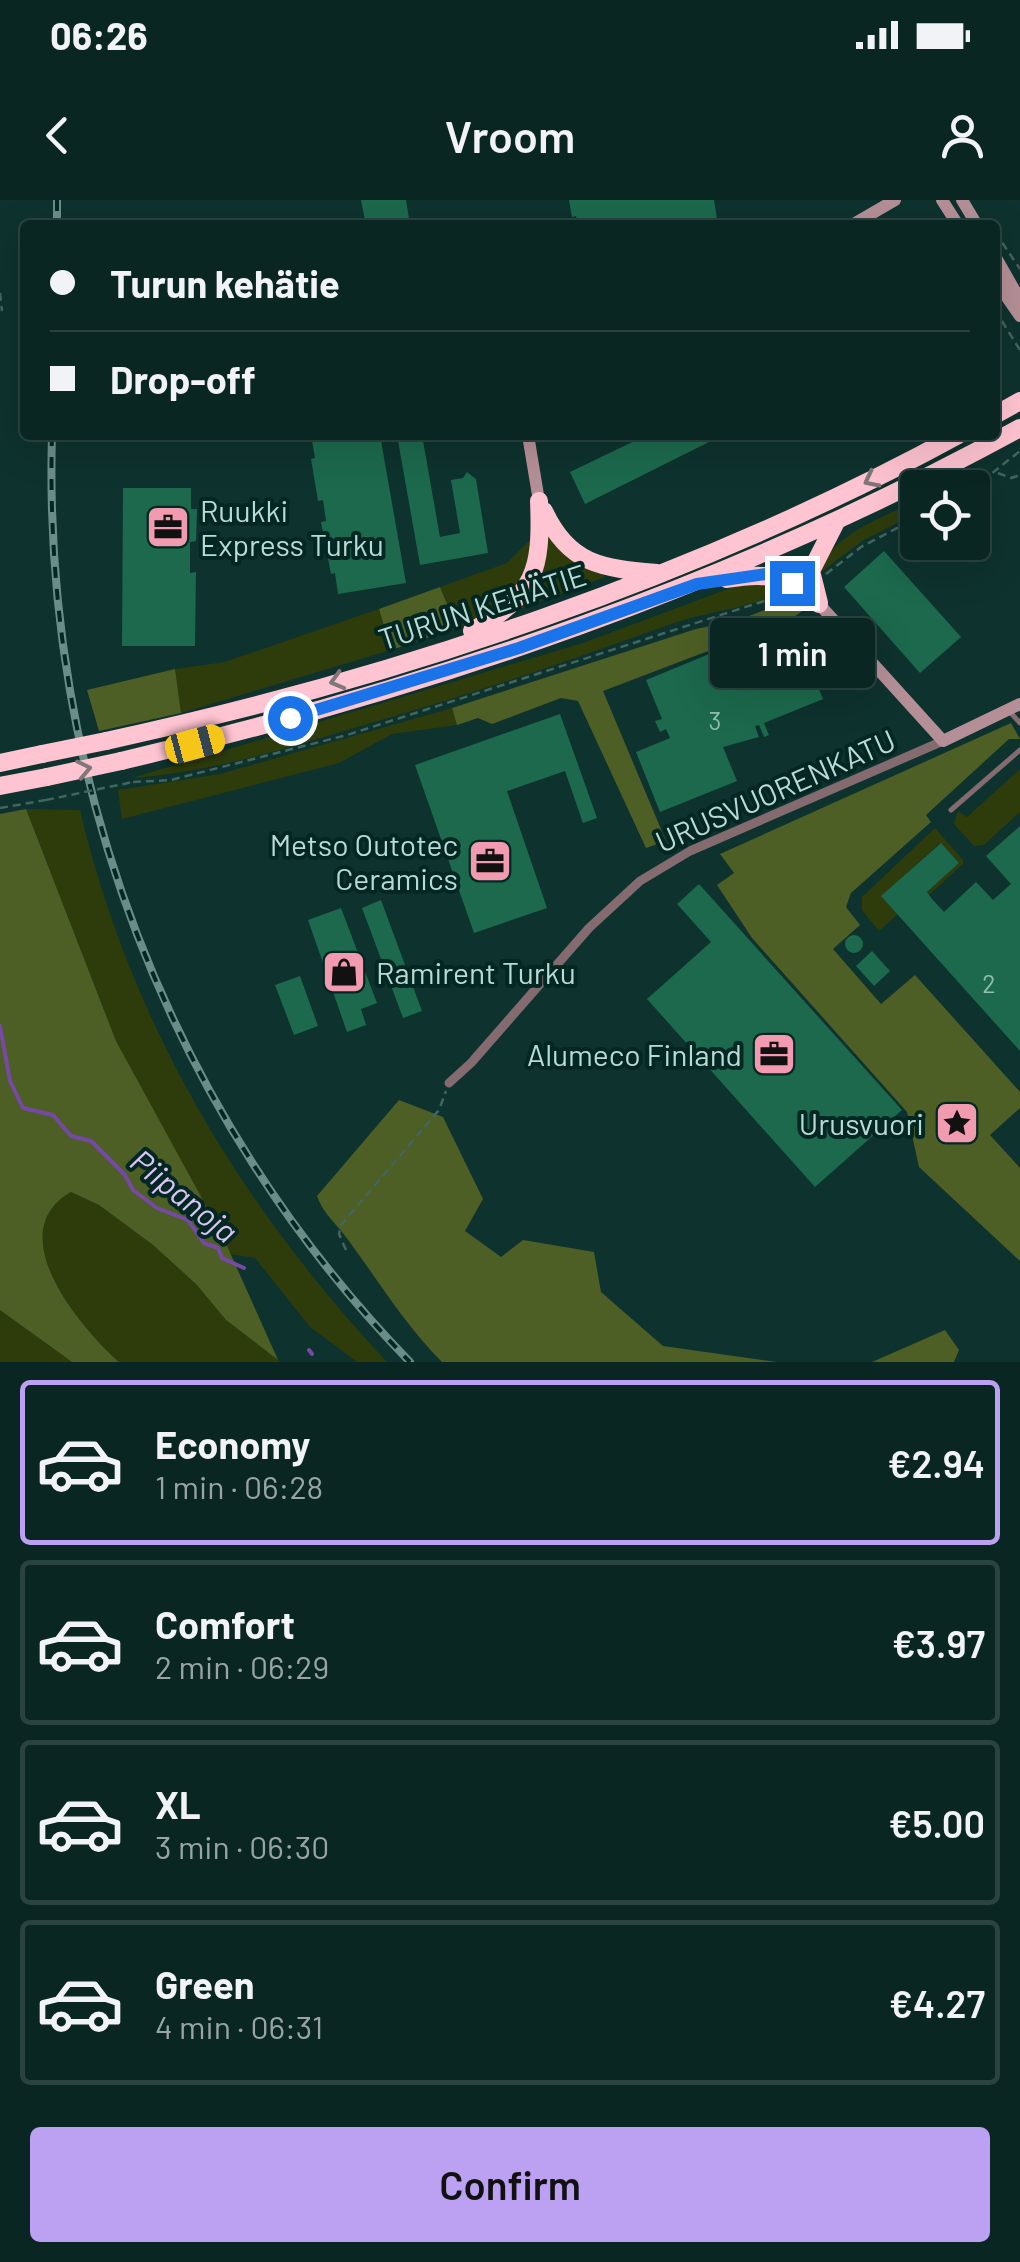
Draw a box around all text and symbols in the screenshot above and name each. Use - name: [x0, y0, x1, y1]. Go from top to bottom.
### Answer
- text: 06:26: [50, 12, 148, 58]
- icon: back: [30, 108, 85, 163]
- text: Vroom: [445, 108, 575, 162]
- icon: person: [935, 108, 990, 163]
- text: Turun kehätie: [110, 260, 340, 306]
- text: Drop-off: [110, 356, 256, 402]
- one-way arrow: [864, 468, 882, 487]
- map controls: [900, 470, 990, 560]
- button: locate: [900, 470, 990, 560]
- place label: Ruukki Express Turku: [200, 492, 384, 562]
- office icon: Ruukki Express Turku: [145, 504, 191, 550]
- street label: TURUN KEHÄTIE: [374, 555, 590, 657]
- route end: [770, 561, 815, 606]
- callout: 1 min: [710, 618, 874, 688]
- text: 1 min: [758, 634, 827, 672]
- one-way arrow: [329, 670, 346, 691]
- route start: [268, 696, 313, 741]
- house number: 3: [709, 705, 721, 735]
- street label: URUSVUORENKATU: [650, 721, 900, 859]
- car: [162, 722, 228, 766]
- one-way arrow: [75, 760, 92, 781]
- place label: Metso Outotec Ceramics: [270, 826, 458, 896]
- office icon: Metso Outotec Ceramics: [467, 838, 513, 884]
- shop icon: Ramirent Turku: [321, 949, 367, 995]
- place label: Ramirent Turku: [376, 954, 576, 990]
- house number: 2: [982, 968, 996, 998]
- office icon: Alumeco Finland: [751, 1031, 797, 1077]
- place label: Alumeco Finland: [527, 1036, 742, 1072]
- place icon: Urusvuori: [934, 1100, 980, 1146]
- place label: Urusvuori: [799, 1105, 924, 1141]
- water label: Piipanoja: [124, 1140, 246, 1250]
- icon: car: [35, 1418, 125, 1508]
- text: Economy: [155, 1421, 310, 1467]
- text: €2.94: [887, 1440, 985, 1486]
- text: 1 min · 06:28: [155, 1467, 323, 1505]
- icon: car: [35, 1598, 125, 1688]
- text: Comfort: [155, 1601, 295, 1647]
- text: €3.97: [892, 1620, 985, 1666]
- text: 2 min · 06:29: [155, 1647, 329, 1685]
- icon: car: [35, 1778, 125, 1868]
- text: XL: [155, 1781, 201, 1827]
- text: €5.00: [888, 1800, 985, 1846]
- text: 3 min · 06:30: [155, 1827, 329, 1865]
- icon: car: [35, 1958, 125, 2048]
- text: Green: [155, 1961, 255, 2007]
- text: €4.27: [889, 1980, 985, 2026]
- text: 4 min · 06:31: [155, 2007, 323, 2045]
- button: Confirm: [30, 2127, 990, 2242]

